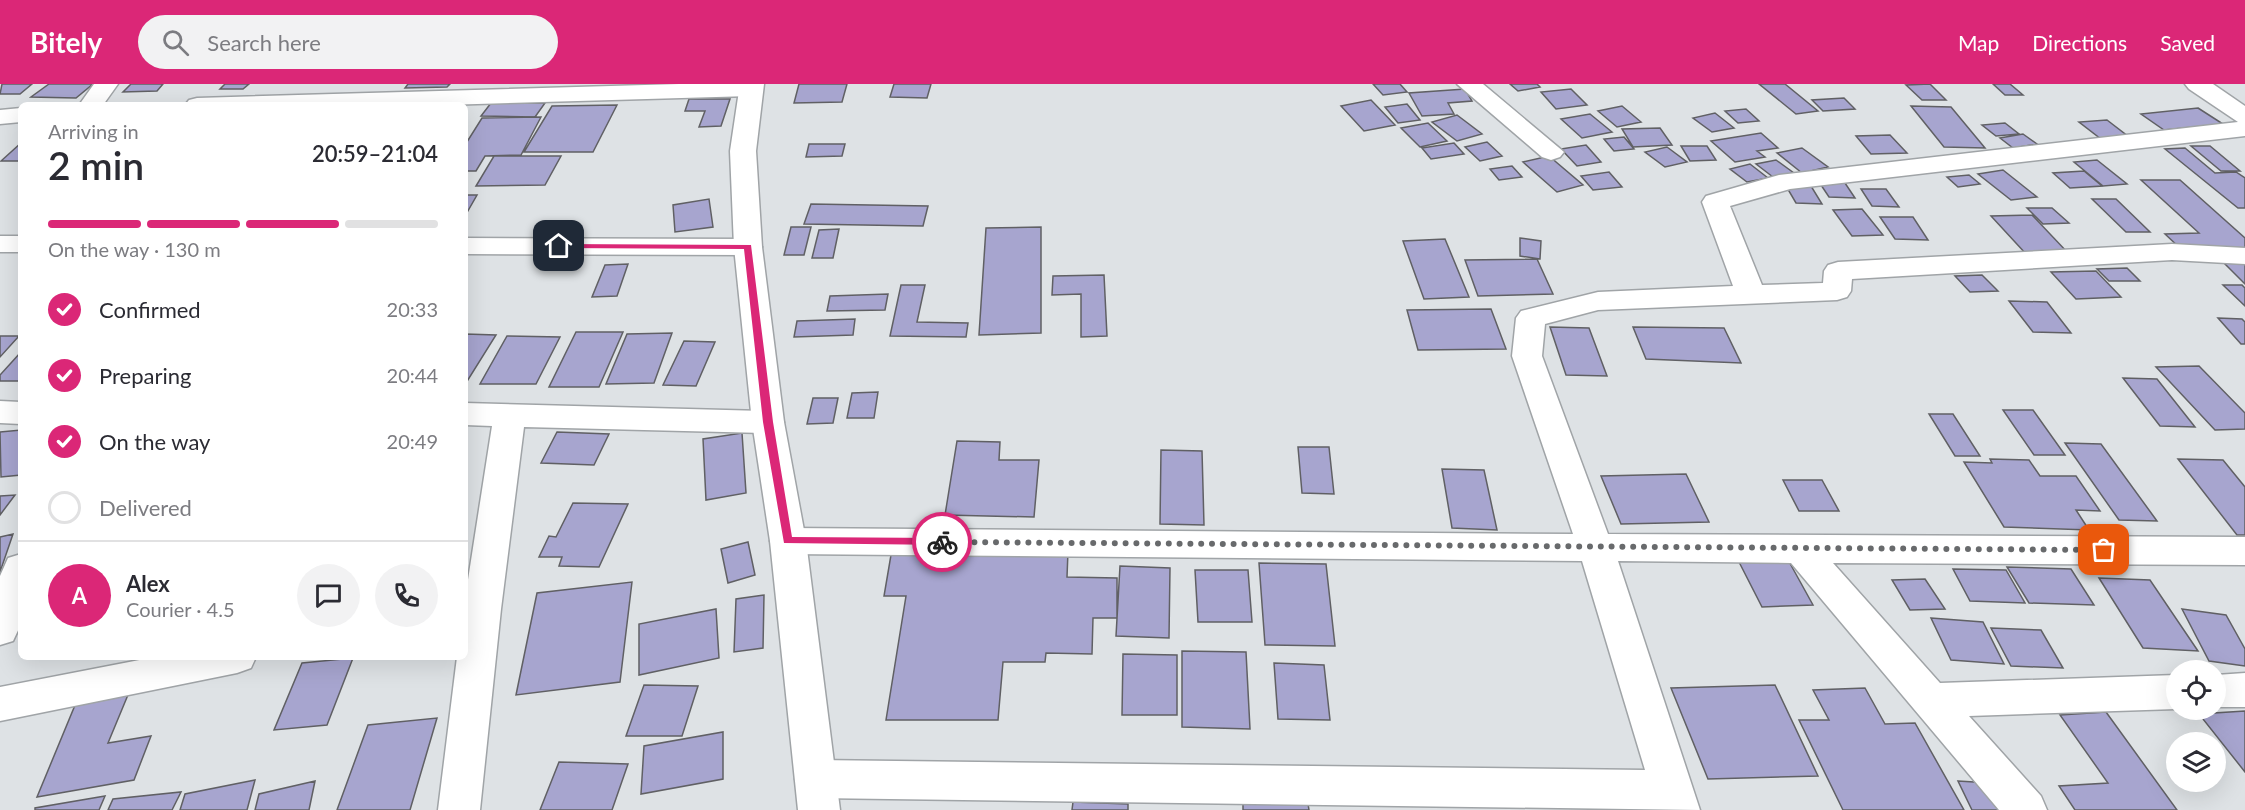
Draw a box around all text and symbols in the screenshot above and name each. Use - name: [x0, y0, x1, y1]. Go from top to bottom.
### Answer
- search box: [138, 15, 558, 69]
- text: Bitely: [30, 25, 102, 59]
- icon: search: [159, 26, 192, 59]
- text: Search here: [207, 29, 321, 56]
- text: Map: [1958, 30, 1999, 55]
- text: Directions: [2032, 30, 2127, 55]
- text: Saved: [2160, 30, 2215, 55]
- text: Arriving in: [48, 119, 139, 143]
- text: 20:59–21:04: [312, 140, 438, 167]
- text: 2 min: [48, 142, 144, 188]
- pin: [533, 220, 584, 271]
- icon: home: [542, 229, 575, 262]
- text: On the way · 130 m: [48, 237, 221, 261]
- icon: check: [48, 293, 81, 326]
- text: Confirmed: [99, 296, 201, 323]
- text: 20:33: [387, 297, 438, 321]
- icon: check: [48, 359, 81, 392]
- text: Preparing: [99, 362, 191, 389]
- text: 20:44: [387, 363, 438, 387]
- icon: check: [48, 425, 81, 458]
- text: On the way: [99, 428, 210, 455]
- text: 20:49: [387, 429, 438, 453]
- text: Delivered: [99, 494, 192, 521]
- courier: [912, 512, 972, 572]
- pin: [2078, 524, 2129, 575]
- icon: bike: [926, 526, 959, 559]
- icon: bag: [2087, 533, 2120, 566]
- button: chat: [297, 564, 360, 627]
- button: phone: [375, 564, 438, 627]
- text: Alex: [126, 570, 170, 597]
- text: A: [72, 582, 87, 609]
- text: Courier · 4.5: [126, 597, 235, 621]
- map controls: [2166, 660, 2226, 792]
- button: locate: [2166, 660, 2226, 720]
- button: layers: [2166, 732, 2226, 792]

